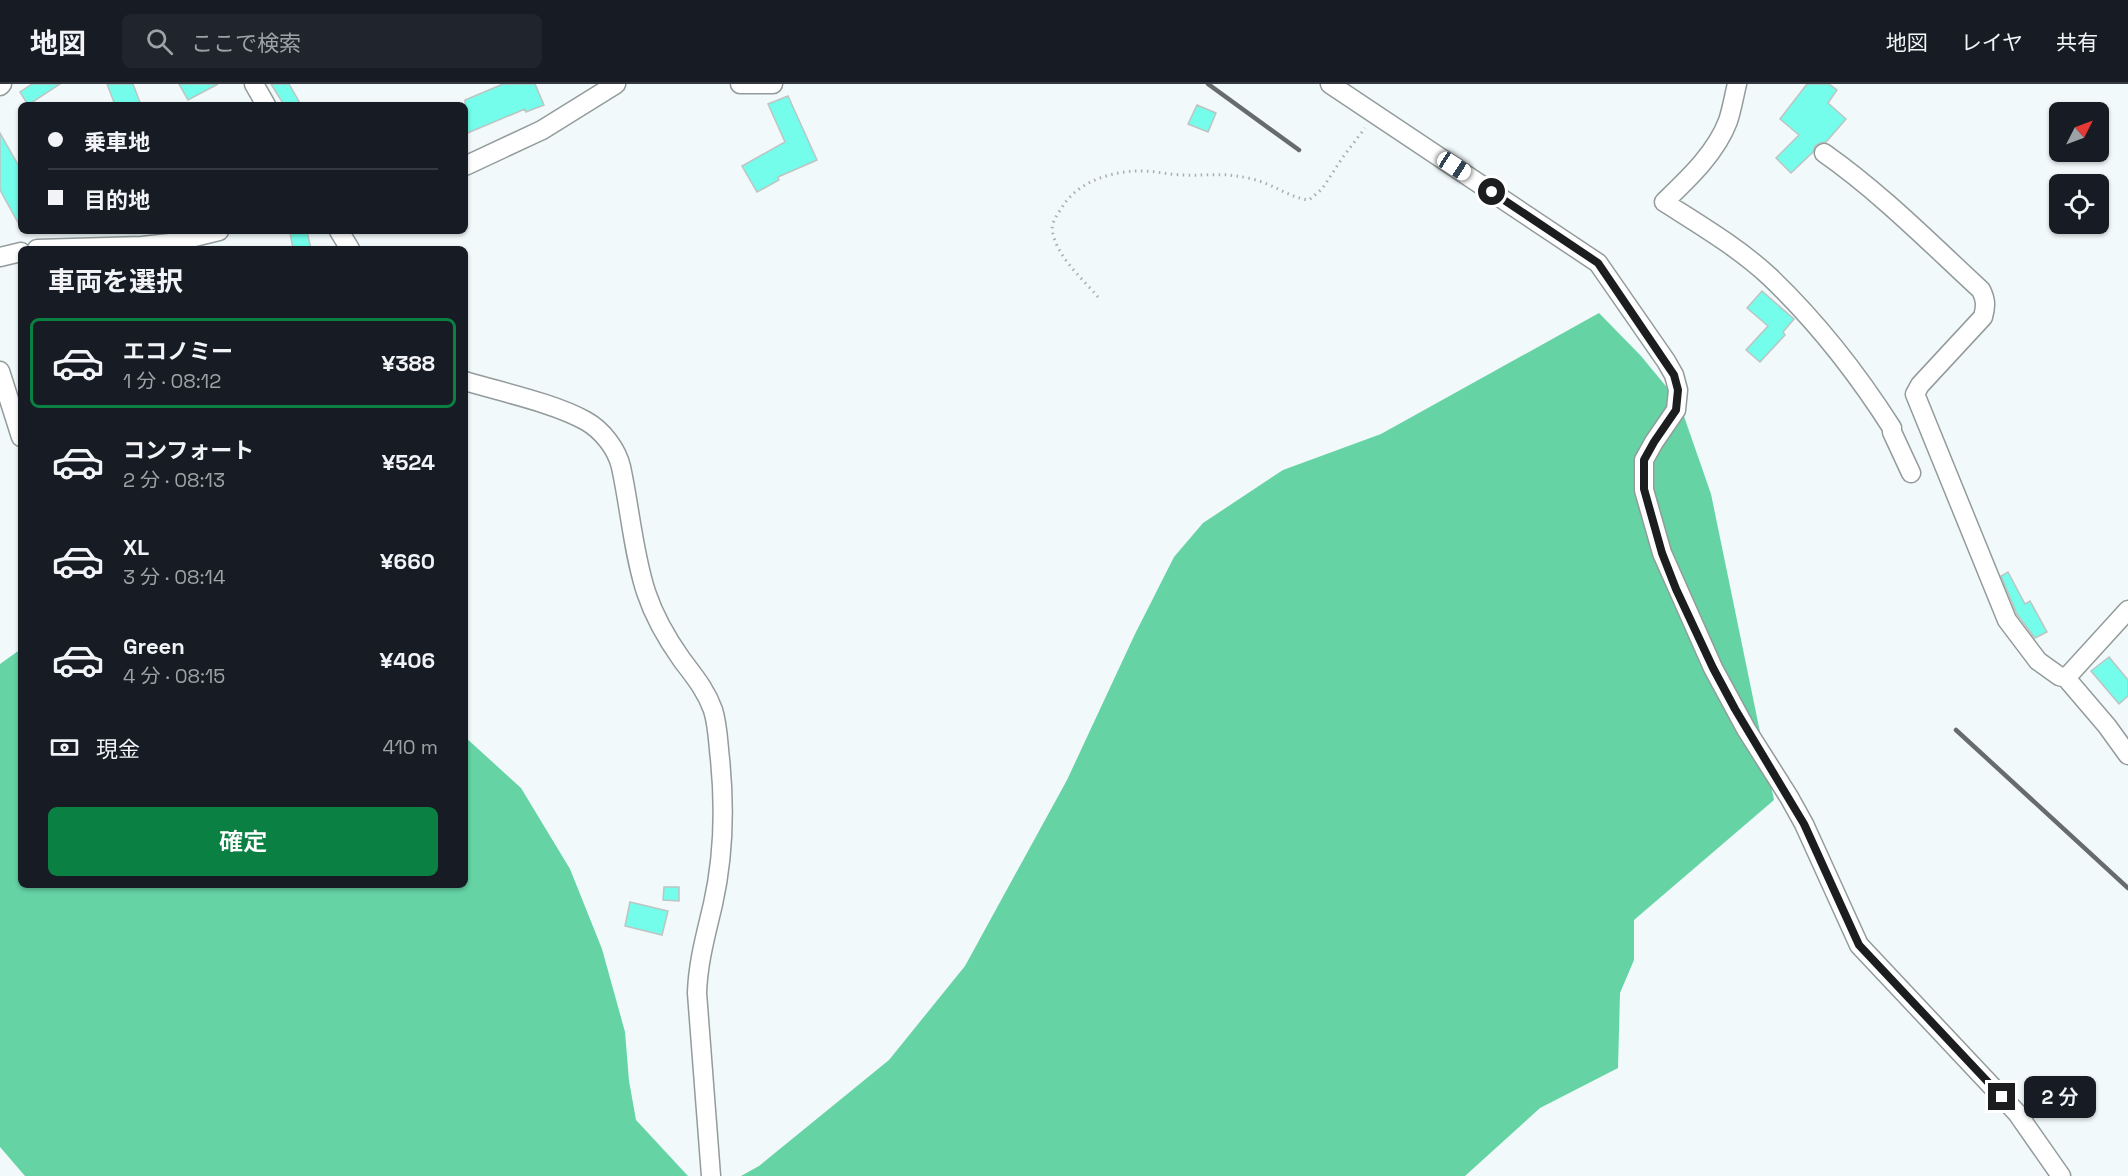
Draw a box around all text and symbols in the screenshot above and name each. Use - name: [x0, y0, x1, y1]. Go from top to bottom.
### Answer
- search box: [122, 14, 542, 68]
- text: 地図: [30, 25, 86, 61]
- icon: search: [143, 25, 176, 58]
- text: ここで検索: [191, 29, 301, 57]
- text: 地図: [1886, 29, 1928, 56]
- text: レイヤ: [1961, 29, 2023, 56]
- text: 共有: [2056, 29, 2098, 56]
- north arrow: [2049, 102, 2109, 162]
- map controls: [2049, 102, 2109, 234]
- text: 乗車地: [84, 128, 150, 156]
- car: [1434, 149, 1474, 183]
- button: locate: [2049, 174, 2109, 234]
- route start: [1478, 178, 1505, 205]
- text: 目的地: [84, 186, 150, 214]
- text: 車両を選択: [48, 264, 183, 299]
- icon: car: [51, 336, 105, 390]
- text: エコノミー: [123, 337, 233, 365]
- text: ¥388: [382, 349, 435, 377]
- text: 1 分 · 08:12: [123, 368, 221, 394]
- icon: car: [51, 435, 105, 489]
- text: コンフォート: [123, 436, 254, 464]
- text: ¥524: [382, 448, 435, 476]
- text: 2 分 · 08:13: [123, 467, 225, 493]
- text: XL: [123, 533, 149, 561]
- icon: car: [51, 534, 105, 588]
- text: ¥660: [380, 547, 435, 575]
- text: 3 分 · 08:14: [123, 564, 225, 590]
- text: Green: [123, 632, 185, 660]
- icon: car: [51, 633, 105, 687]
- text: ¥406: [380, 646, 435, 674]
- text: 4 分 · 08:15: [123, 663, 225, 689]
- icon: cash: [48, 731, 81, 764]
- text: 410 m: [382, 734, 438, 760]
- text: 現金: [96, 735, 140, 763]
- button: 確定: [48, 807, 438, 876]
- callout: 2 分: [2023, 1076, 2095, 1118]
- route end: [1988, 1083, 2015, 1110]
- text: 2 分: [2042, 1084, 2078, 1110]

